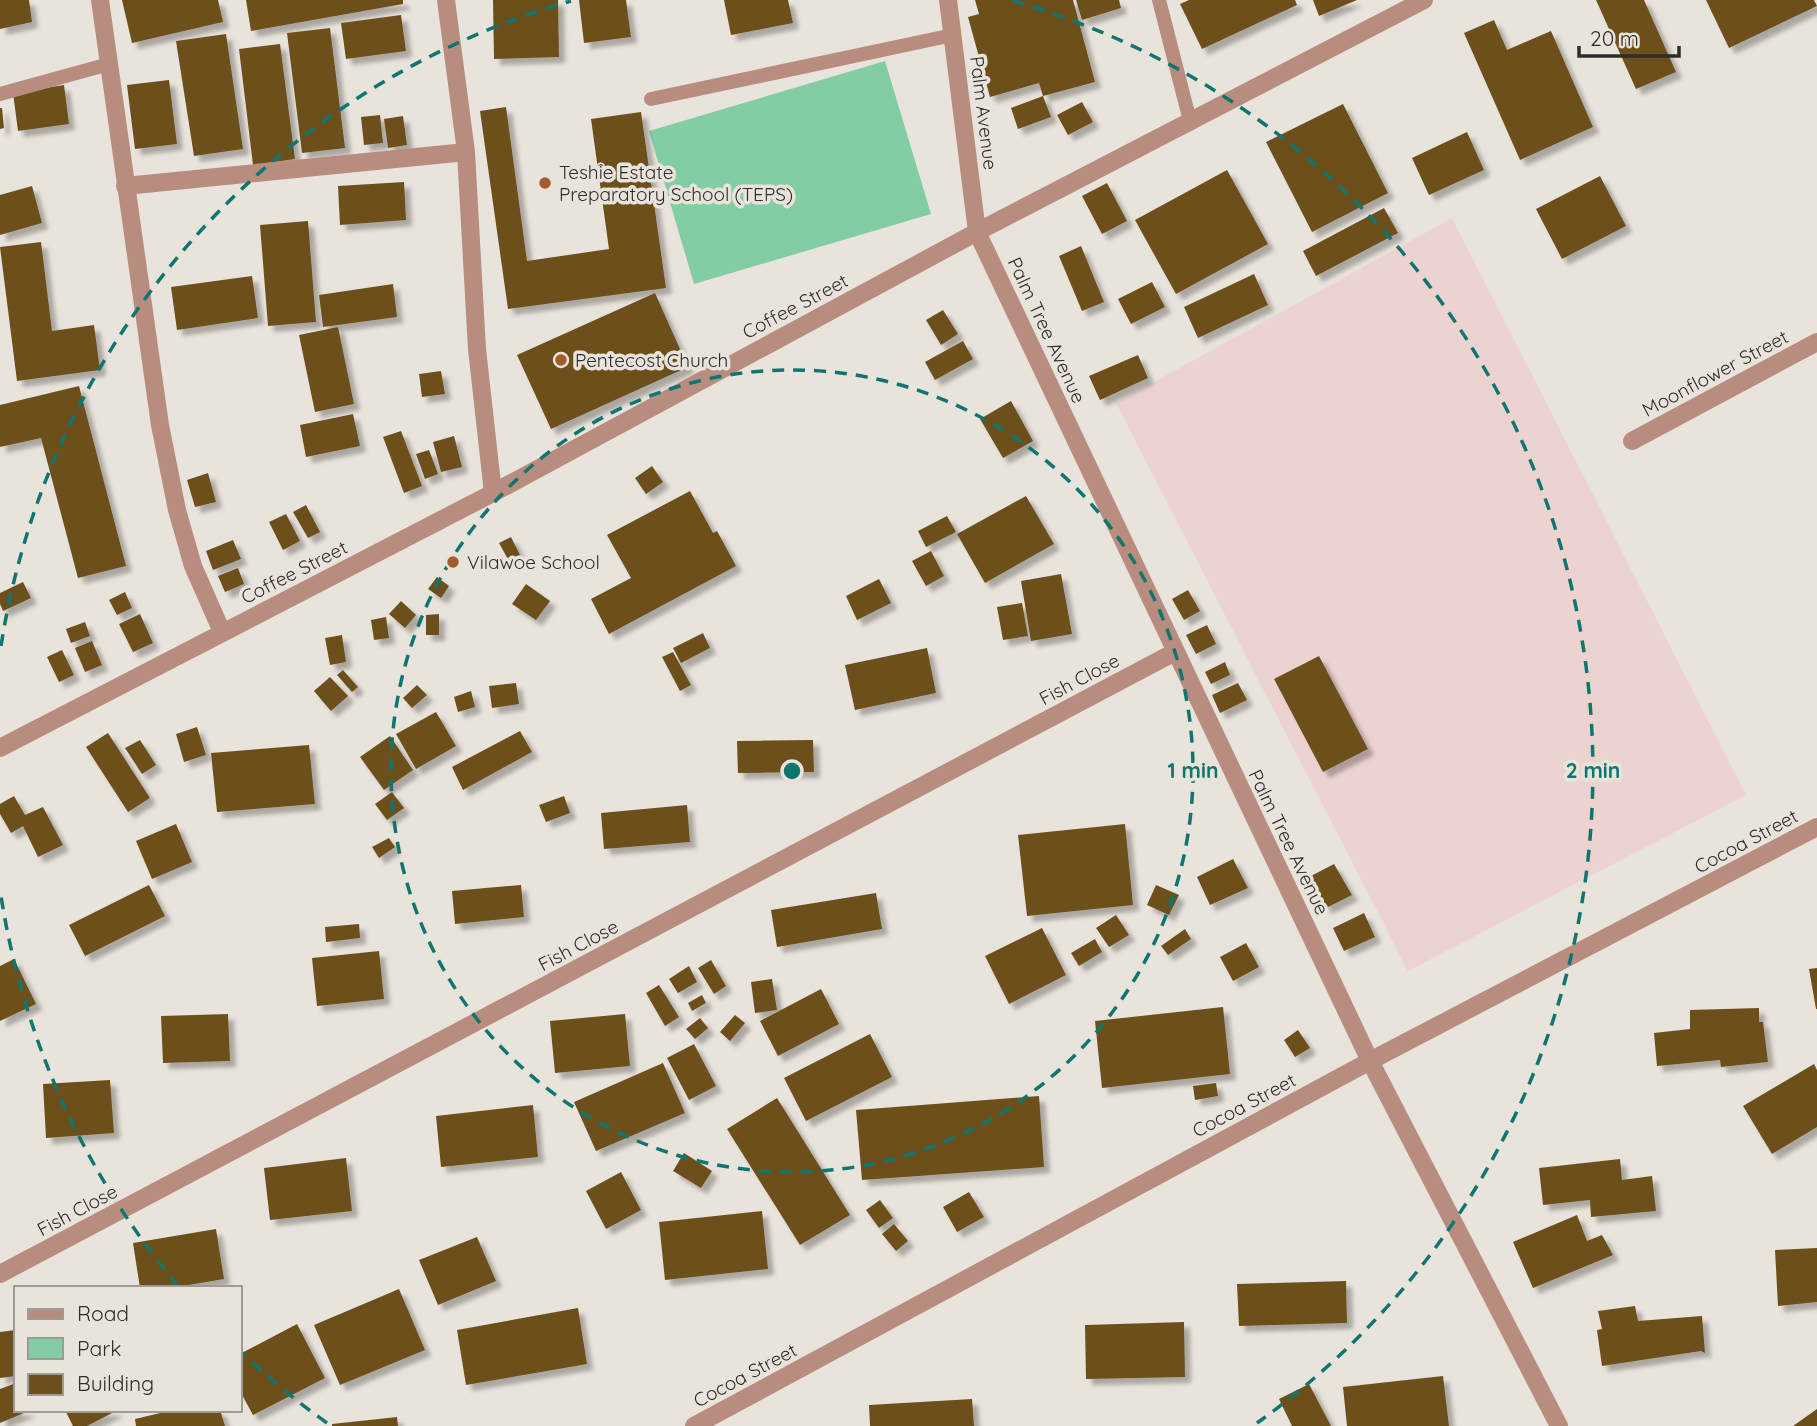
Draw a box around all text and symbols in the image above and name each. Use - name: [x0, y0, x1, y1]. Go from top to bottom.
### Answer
- scale bar: [1579, 14, 1679, 58]
- text: 20 m: [1590, 25, 1639, 51]
- street label: Palm Avenue: [965, 55, 1003, 171]
- place label: Teshie Estate Preparatory School (TEPS): [559, 160, 793, 206]
- marker: Teshie Estate Preparatory School (TEPS): [537, 175, 553, 191]
- street label: Palm Tree Avenue: [1003, 253, 1091, 407]
- street label: Coffee Street: [738, 268, 852, 344]
- street label: Moonflower Street: [1638, 324, 1792, 422]
- place label: Pentecost Church: [575, 348, 728, 372]
- marker: Pentecost Church: [553, 352, 569, 368]
- street label: Coffee Street: [237, 535, 351, 609]
- place label: Vilawoe School: [467, 550, 600, 574]
- marker: Vilawoe School: [445, 554, 461, 570]
- street label: Fish Close: [1035, 648, 1123, 710]
- text: 1 min: [1168, 757, 1218, 783]
- text: 2 min: [1566, 757, 1620, 783]
- centre of rings: [780, 759, 804, 783]
- street label: Palm Tree Avenue: [1243, 766, 1335, 918]
- street label: Cocoa Street: [1690, 804, 1802, 878]
- street label: Fish Close: [534, 914, 622, 976]
- street label: Cocoa Street: [1188, 1068, 1300, 1142]
- street label: Fish Close: [33, 1179, 121, 1241]
- legend: [14, 1286, 242, 1412]
- text: Road: [77, 1300, 129, 1326]
- text: Park: [77, 1335, 121, 1361]
- street label: Cocoa Street: [689, 1338, 801, 1412]
- text: Building: [77, 1370, 154, 1396]

